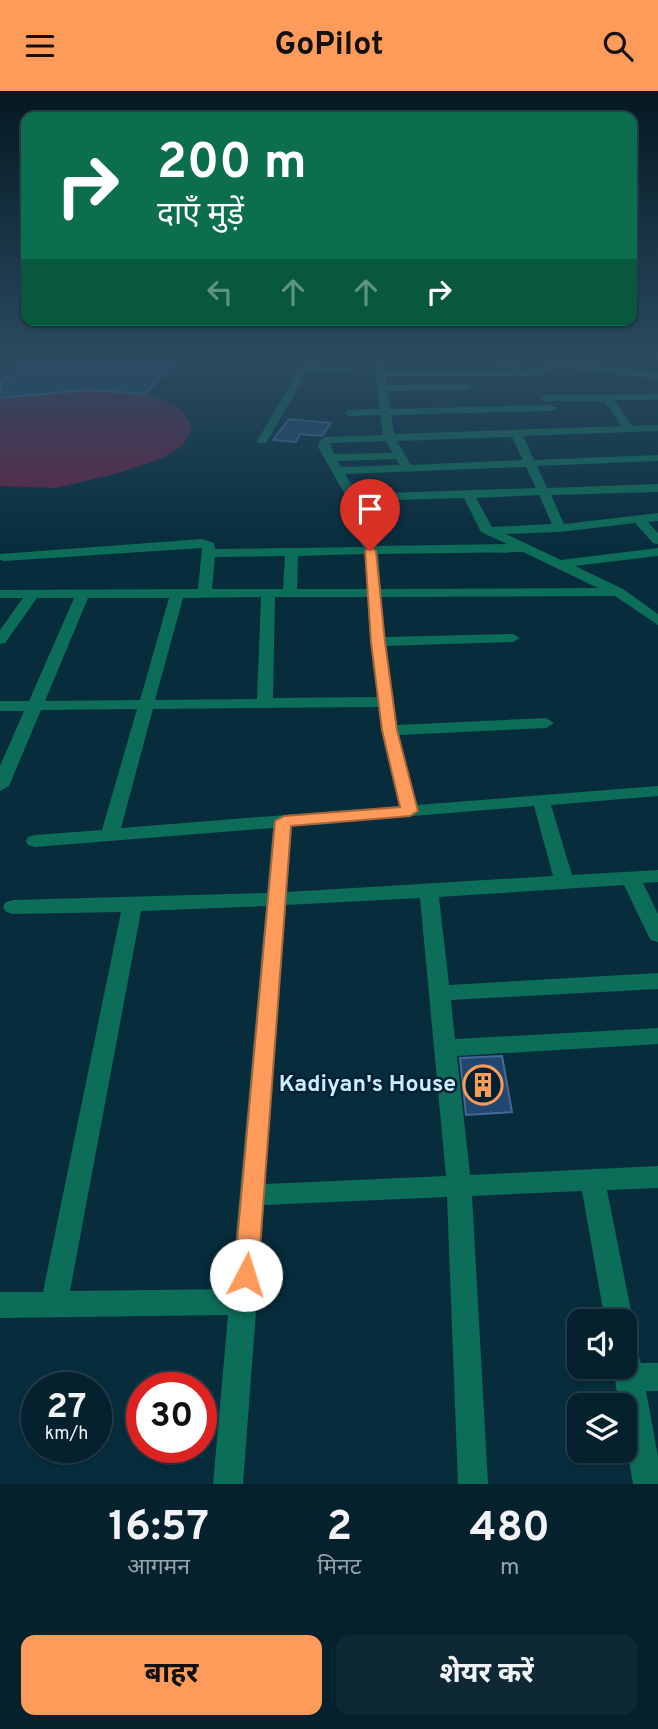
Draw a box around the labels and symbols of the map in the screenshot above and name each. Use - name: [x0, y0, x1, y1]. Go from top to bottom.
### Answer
- pin: [340, 479, 400, 551]
- building icon: Kadiyan's House: [462, 1064, 504, 1106]
- place label: Kadiyan's House: [279, 1071, 456, 1100]
- position arrow: [209, 1238, 283, 1312]
- speed limit sign: 30: [126, 1372, 217, 1463]

